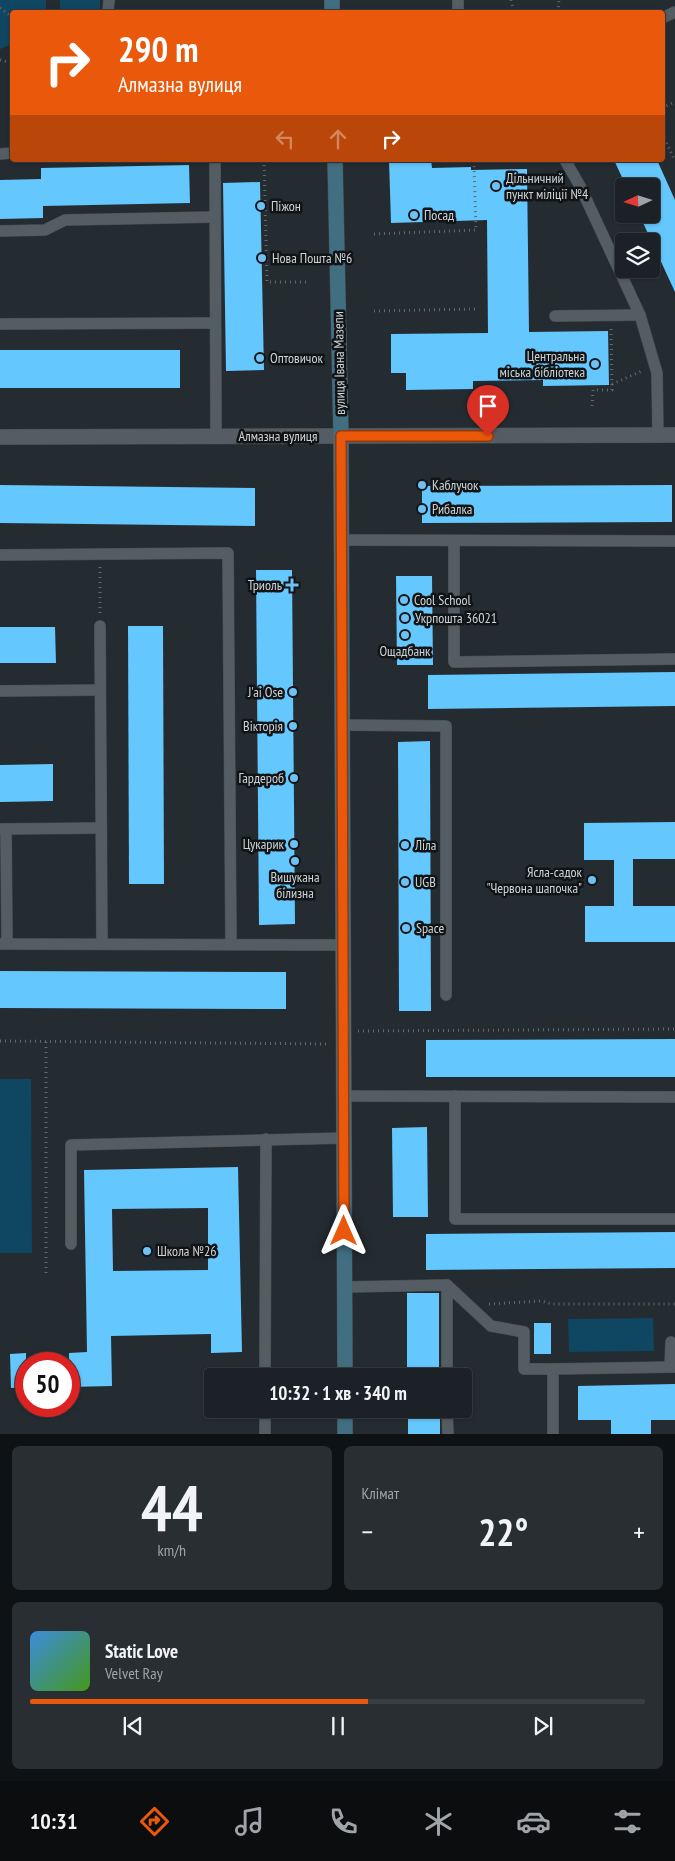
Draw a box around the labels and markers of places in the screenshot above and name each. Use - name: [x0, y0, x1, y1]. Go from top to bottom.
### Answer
- place label: Дільничний пункт міліції №4: [506, 169, 589, 203]
- marker: Дільничний пункт міліції №4: [490, 180, 502, 192]
- place label: Піжон: [271, 197, 301, 215]
- marker: Піжон: [255, 200, 267, 212]
- place label: Посад: [424, 206, 454, 224]
- marker: Посад: [408, 209, 420, 221]
- place label: Нова Пошта №6: [272, 249, 352, 267]
- marker: Нова Пошта №6: [256, 252, 268, 264]
- place label: Центральна міська бібліотека: [500, 347, 585, 381]
- place label: Оптовичок: [270, 349, 323, 367]
- marker: Оптовичок: [254, 352, 266, 364]
- marker: Центральна міська бібліотека: [589, 358, 601, 370]
- pin: [467, 385, 509, 436]
- place label: Каблучок: [432, 476, 479, 494]
- marker: Каблучок: [416, 479, 428, 491]
- place label: Рибалка: [432, 500, 472, 518]
- marker: Рибалка: [416, 503, 428, 515]
- place label: Триоль: [248, 576, 282, 594]
- marker: Триоль: [286, 579, 298, 591]
- place label: Cool School: [414, 591, 472, 609]
- marker: Cool School: [398, 594, 410, 606]
- place label: Укрпошта 36021: [415, 609, 497, 627]
- marker: Укрпошта 36021: [399, 612, 411, 624]
- marker: Ощадбанк: [399, 629, 411, 641]
- place label: Ощадбанк: [379, 642, 431, 660]
- place label: J'ai Ose: [247, 683, 283, 701]
- marker: J'ai Ose: [287, 686, 299, 698]
- place label: Вікторія: [243, 717, 283, 735]
- marker: Вікторія: [287, 720, 299, 732]
- place label: Гардероб: [238, 769, 284, 787]
- marker: Гардероб: [288, 772, 300, 784]
- place label: Цукарик: [243, 835, 285, 853]
- place label: Ліла: [414, 836, 436, 854]
- marker: Цукарик: [288, 838, 300, 850]
- marker: Ліла: [399, 839, 411, 851]
- marker: Вишукана білизна: [289, 855, 301, 867]
- place label: Ясла-садок "Червона шапочка": [486, 863, 583, 897]
- place label: Вишукана білизна: [270, 868, 320, 902]
- place label: UGB: [415, 873, 436, 891]
- marker: Ясла-садок "Червона шапочка": [586, 874, 598, 886]
- marker: UGB: [399, 876, 411, 888]
- place label: Space: [416, 919, 444, 937]
- marker: Space: [400, 922, 412, 934]
- place label: Школа №26: [157, 1242, 217, 1260]
- marker: Школа №26: [141, 1245, 153, 1257]

